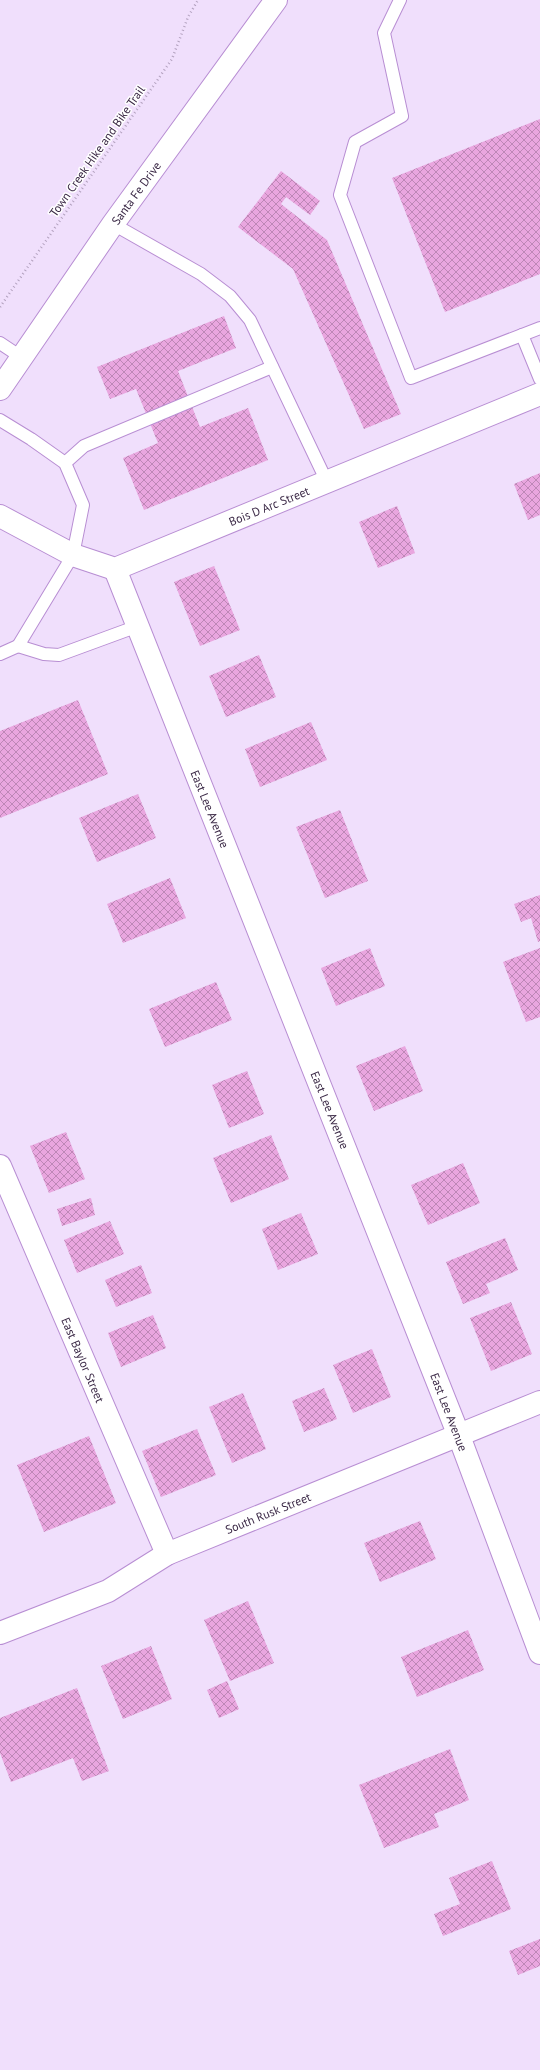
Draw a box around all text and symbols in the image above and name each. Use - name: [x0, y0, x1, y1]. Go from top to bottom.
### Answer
- street label: Town Creek Hike and Bike Trail: [46, 82, 148, 219]
- street label: Santa Fe Drive: [108, 158, 164, 228]
- street label: Bois D Arc Street: [226, 483, 312, 529]
- street label: East Lee Avenue: [188, 768, 232, 850]
- street label: East Lee Avenue: [308, 1069, 352, 1151]
- street label: East Baylor Street: [58, 1315, 108, 1405]
- street label: East Lee Avenue: [427, 1371, 471, 1453]
- street label: South Rusk Street: [223, 1489, 313, 1537]

